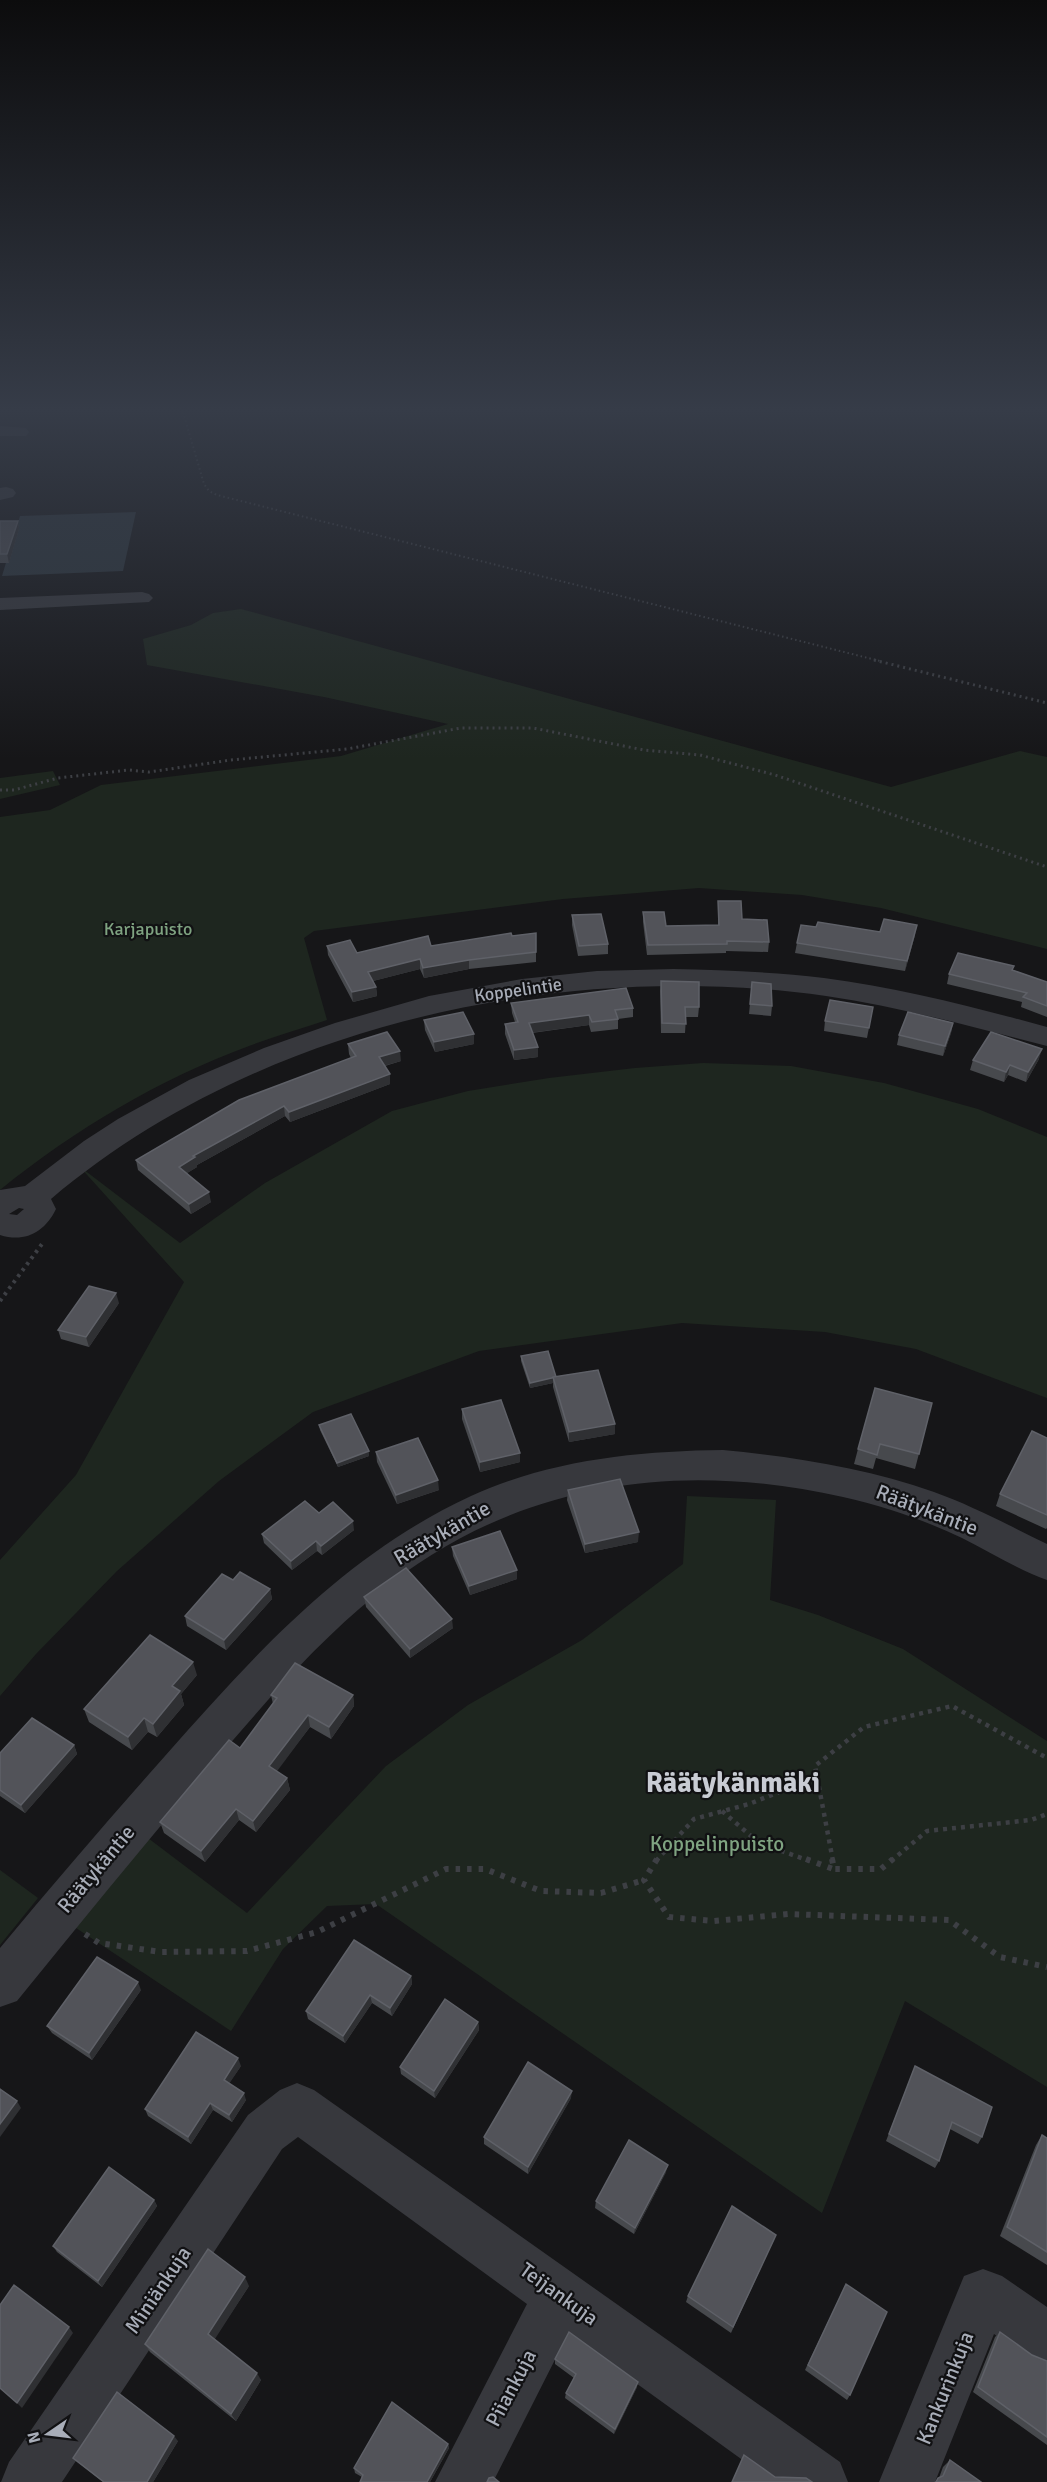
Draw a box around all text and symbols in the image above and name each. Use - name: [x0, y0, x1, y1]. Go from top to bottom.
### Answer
- park label: Karjapuisto: [104, 918, 192, 940]
- street label: Koppelintie: [473, 973, 563, 1007]
- street label: Räätykäntie: [872, 1479, 982, 1541]
- street label: Räätykäntie: [389, 1495, 495, 1571]
- district label: Räätykänmäki: [646, 1766, 820, 1800]
- street label: Räätykäntie: [52, 1820, 140, 1918]
- park label: Koppelinpuisto: [650, 1831, 784, 1857]
- street label: Miniänkuja: [119, 2241, 197, 2339]
- street label: Teijankuja: [515, 2257, 603, 2331]
- street label: Kankurinkuja: [911, 2328, 979, 2448]
- street label: Piiankuja: [480, 2345, 542, 2431]
- north arrow: [18, 2404, 78, 2464]
- text: N: [23, 2430, 45, 2445]

